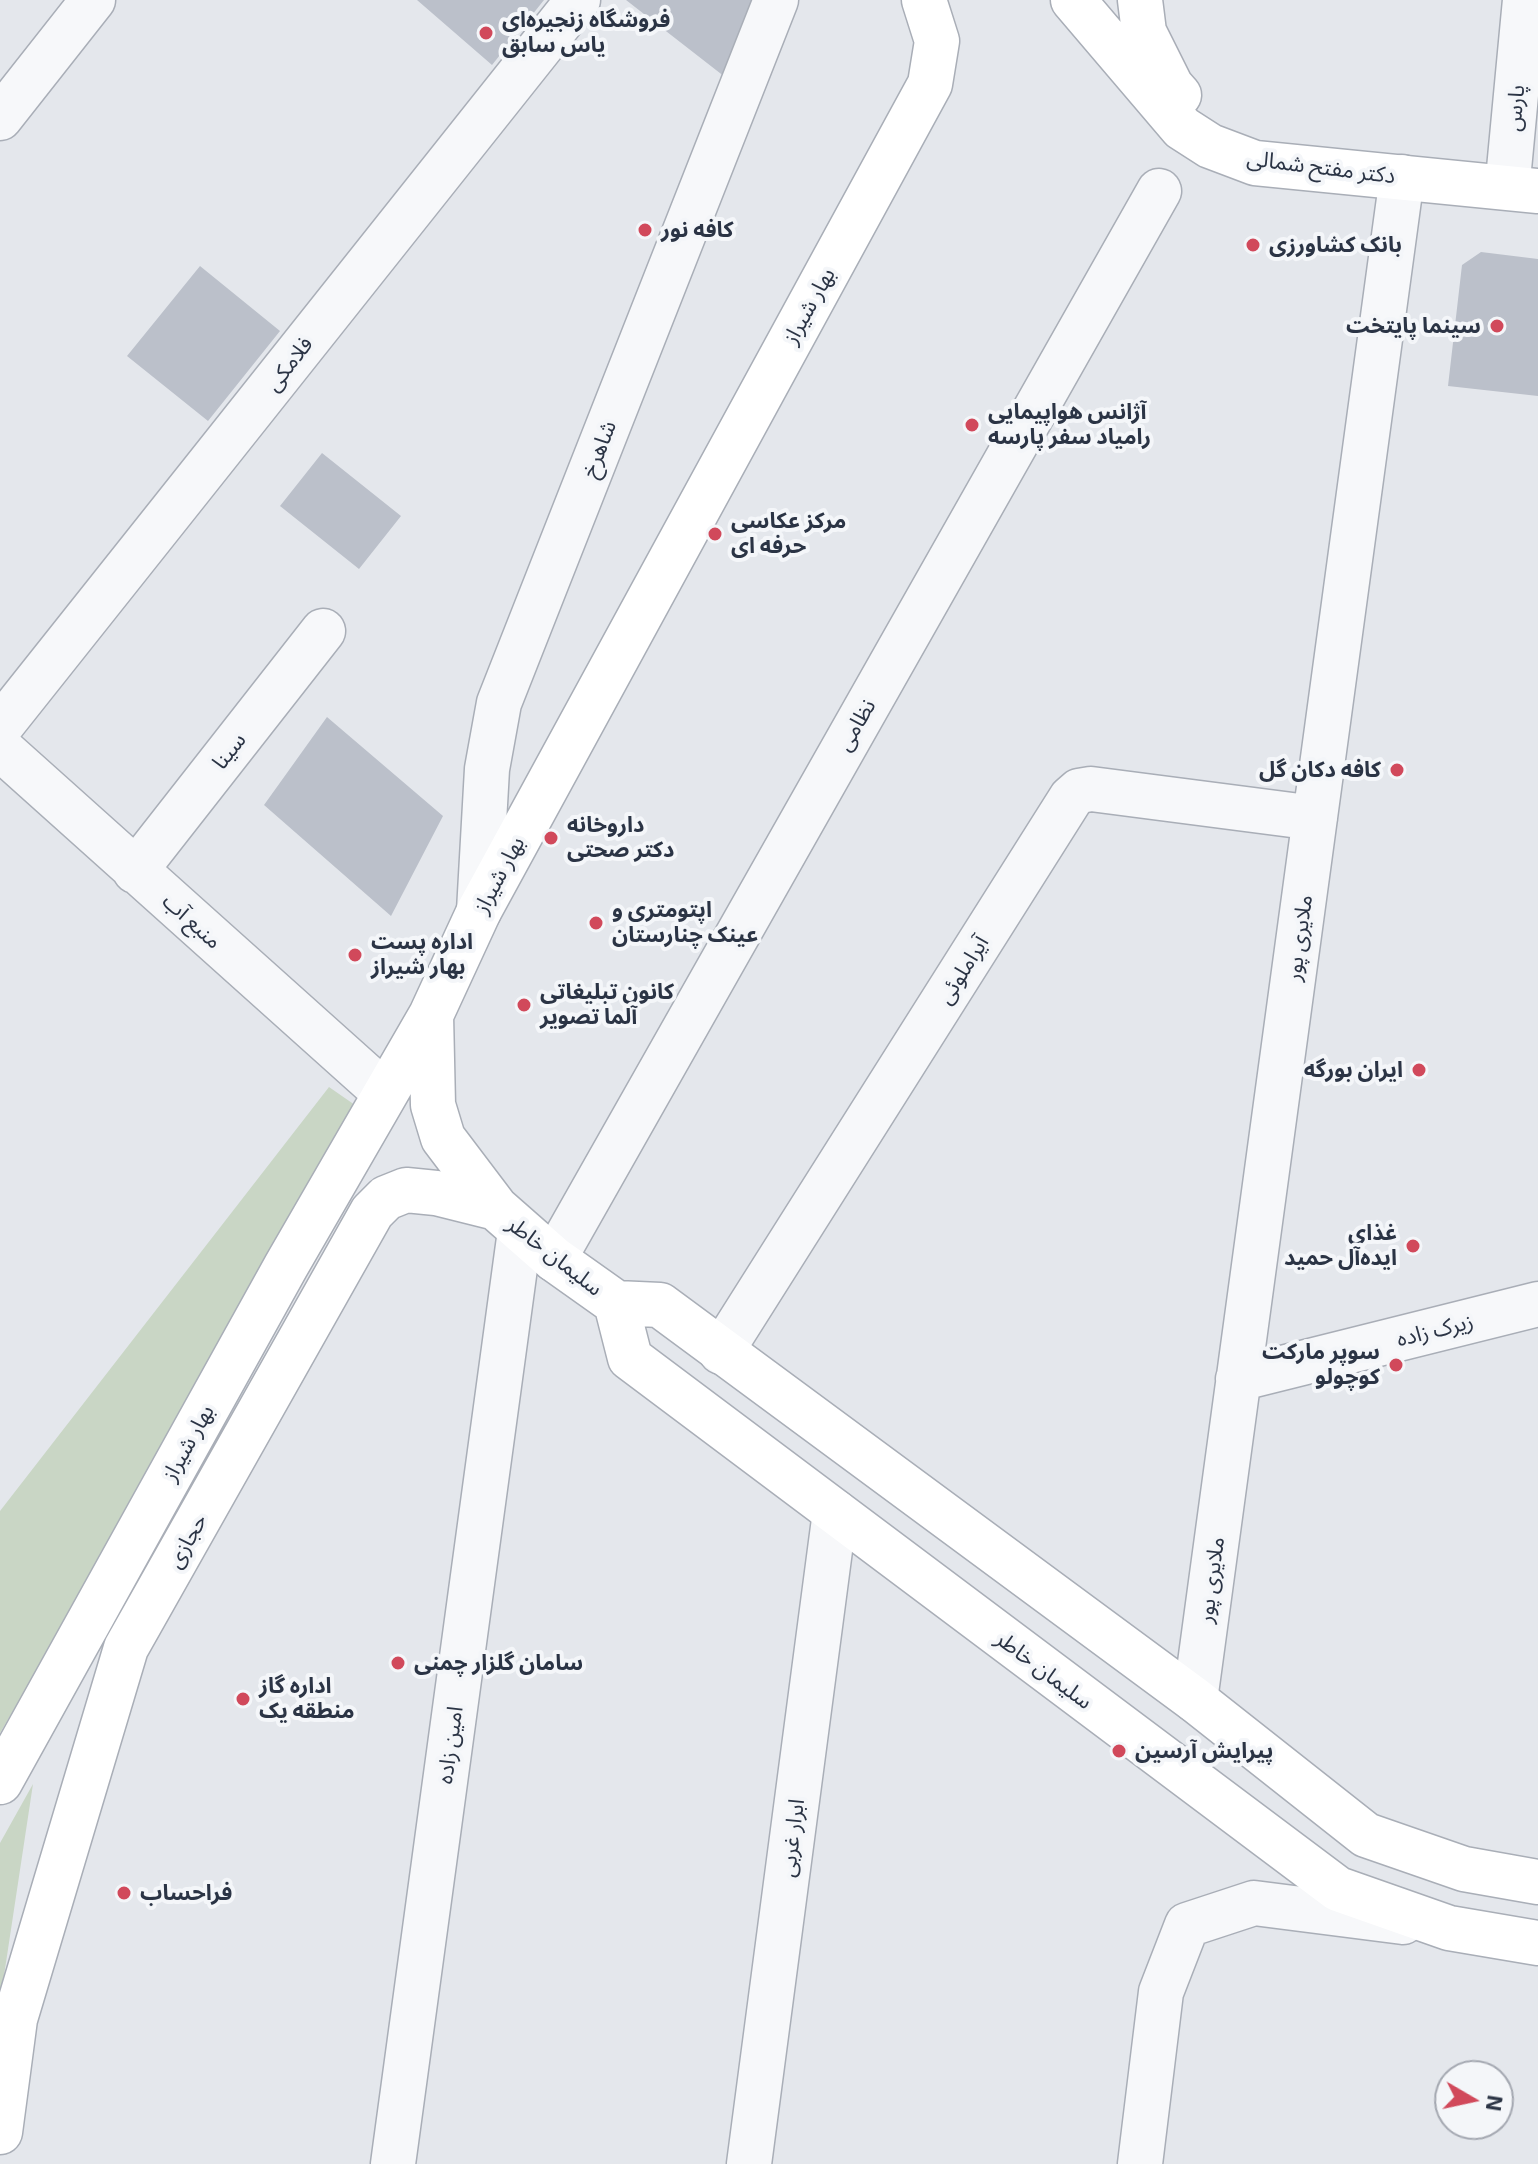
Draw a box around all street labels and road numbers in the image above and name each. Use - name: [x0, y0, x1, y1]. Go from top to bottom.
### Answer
- street label: پارس: [1500, 83, 1530, 133]
- street label: دکتر مفتح شمالی: [1245, 145, 1397, 189]
- street label: بهار شیراز: [777, 263, 841, 349]
- street label: فلامکی: [260, 331, 318, 397]
- street label: شاهرخ: [576, 417, 622, 481]
- street label: نظامی: [831, 694, 881, 756]
- street label: سینا: [206, 727, 252, 775]
- street label: بهار شیراز: [468, 832, 530, 918]
- street label: منبع آب: [157, 888, 227, 954]
- street label: ملایری پور: [1280, 893, 1318, 983]
- street label: آیراملوئی: [932, 931, 994, 1009]
- street label: سلیمان خاطر: [502, 1210, 608, 1302]
- street label: زیرک زاده: [1394, 1308, 1476, 1352]
- street label: بهار شیراز: [156, 1400, 220, 1486]
- street label: حجازی: [161, 1509, 213, 1573]
- street label: ملایری پور: [1192, 1535, 1230, 1625]
- street label: سلیمان خاطر: [990, 1625, 1098, 1715]
- street label: امین زاده: [431, 1704, 469, 1786]
- street label: ابرار غربی: [774, 1797, 810, 1879]

